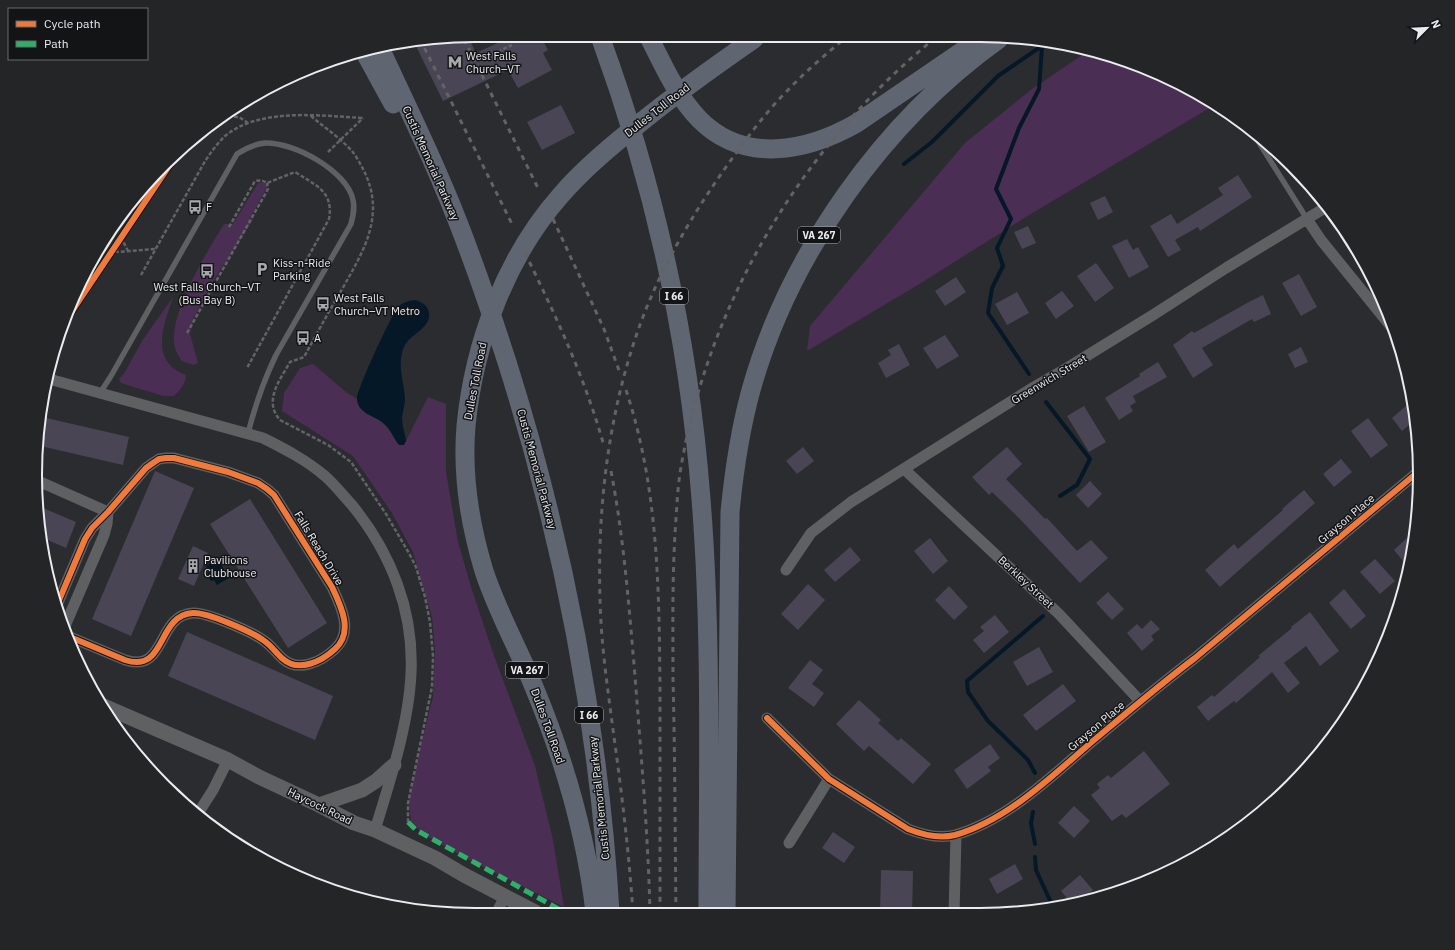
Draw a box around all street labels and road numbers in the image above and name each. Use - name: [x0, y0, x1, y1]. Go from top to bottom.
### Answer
- street label: Dulles Toll Road: [622, 80, 692, 140]
- street label: Custis Memorial Parkway: [399, 104, 463, 223]
- road number: VA 267: [798, 227, 840, 243]
- road number: I 66: [660, 288, 688, 304]
- street label: Dulles Toll Road: [461, 341, 489, 421]
- street label: Greenwich Street: [1009, 351, 1089, 407]
- street label: Custis Memorial Parkway: [514, 407, 560, 531]
- street label: Grayson Place: [1315, 491, 1377, 547]
- street label: Falls Reach Drive: [291, 508, 347, 588]
- street label: Berkley Street: [996, 553, 1057, 611]
- road number: VA 267: [506, 662, 548, 678]
- street label: Dulles Toll Road: [528, 686, 568, 766]
- street label: Grayson Place: [1065, 698, 1127, 754]
- road number: I 66: [575, 707, 603, 723]
- street label: Custis Memorial Parkway: [586, 735, 612, 860]
- street label: Haycock Road: [286, 784, 354, 828]

